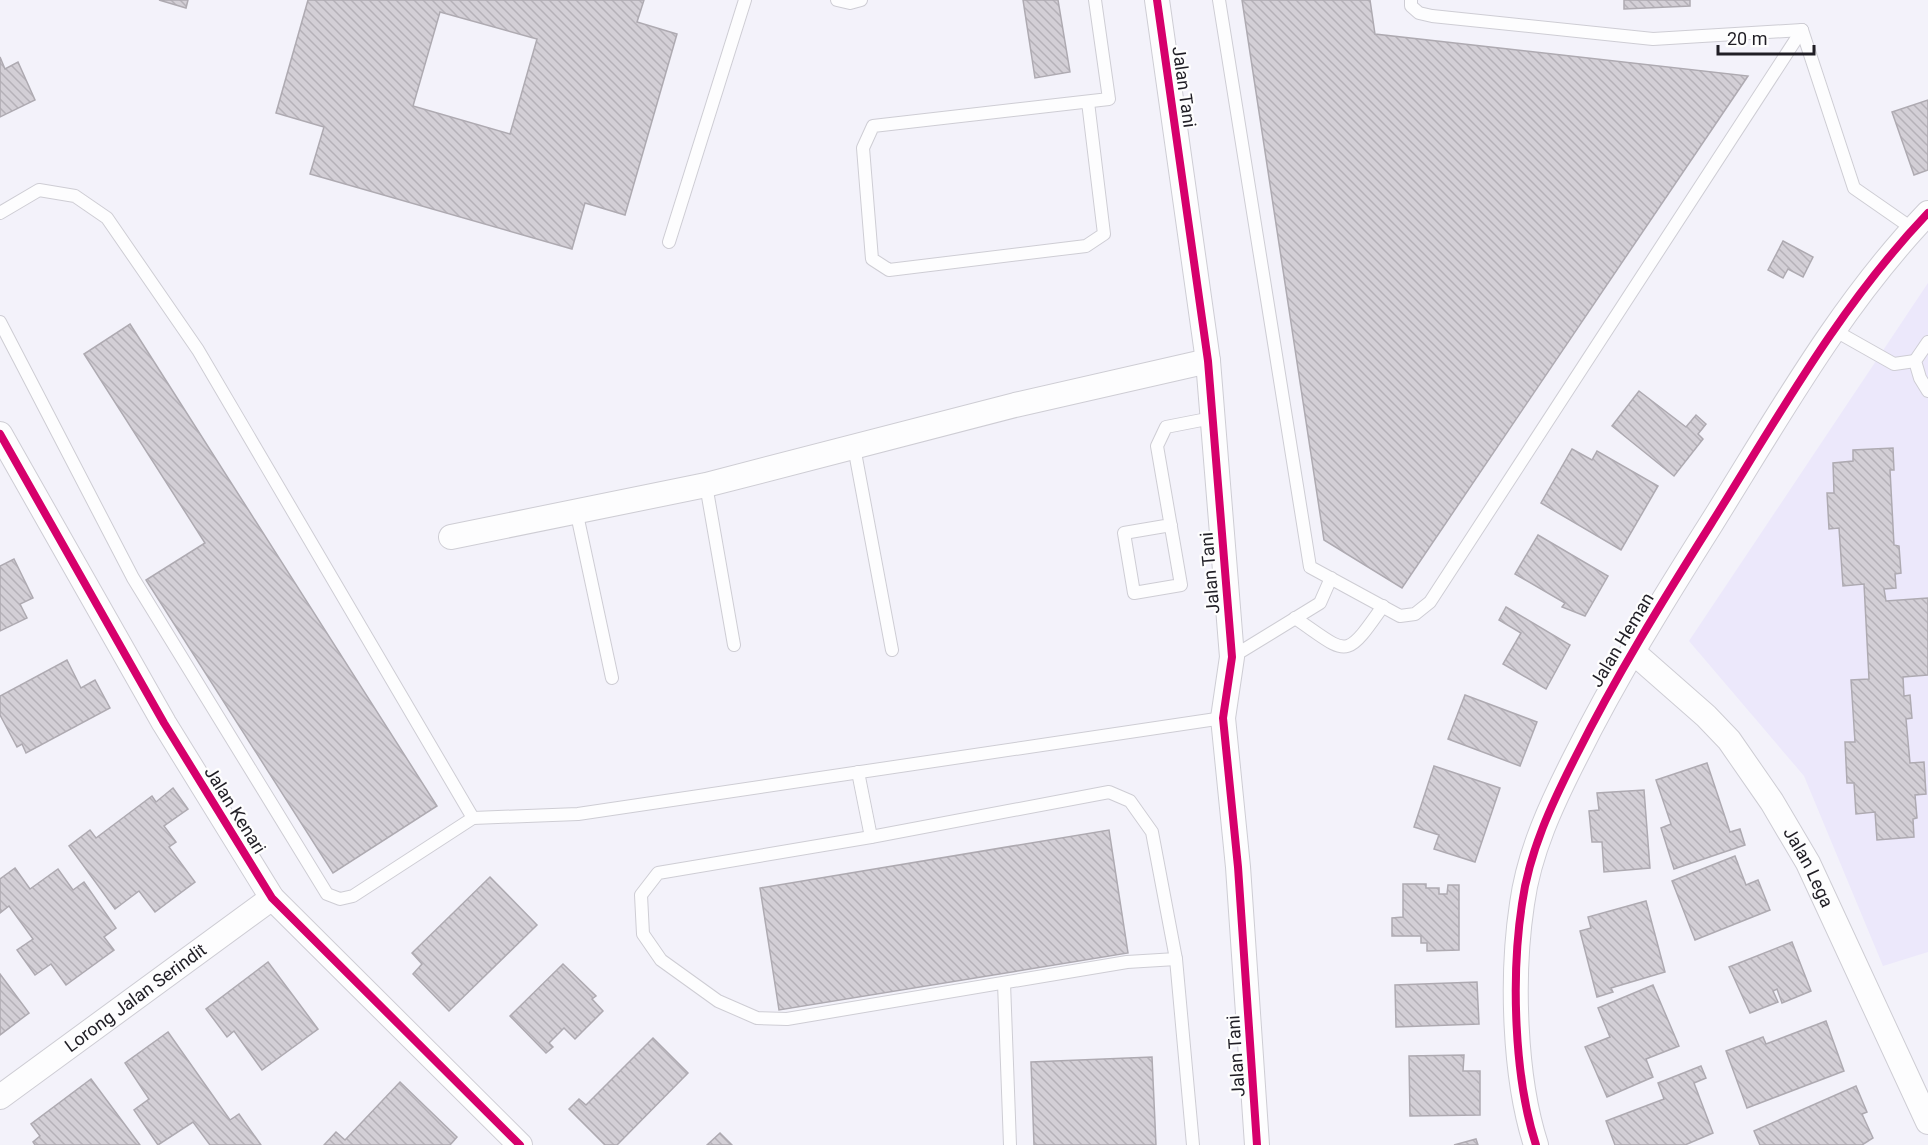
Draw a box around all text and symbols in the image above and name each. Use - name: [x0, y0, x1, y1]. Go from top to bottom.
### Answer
- scale bar: [1718, 18, 1814, 56]
- text: 20 m: [1727, 28, 1767, 49]
- street label: Jalan Tani: [1168, 45, 1201, 129]
- street label: Jalan Tani: [1195, 531, 1224, 615]
- street label: Jalan Heman: [1585, 589, 1658, 691]
- street label: Jalan Kenari: [200, 762, 271, 857]
- street label: Jalan Lega: [1779, 823, 1838, 911]
- street label: Lorong Jalan Serindit: [60, 939, 210, 1056]
- street label: Jalan Tani: [1222, 1014, 1249, 1098]

